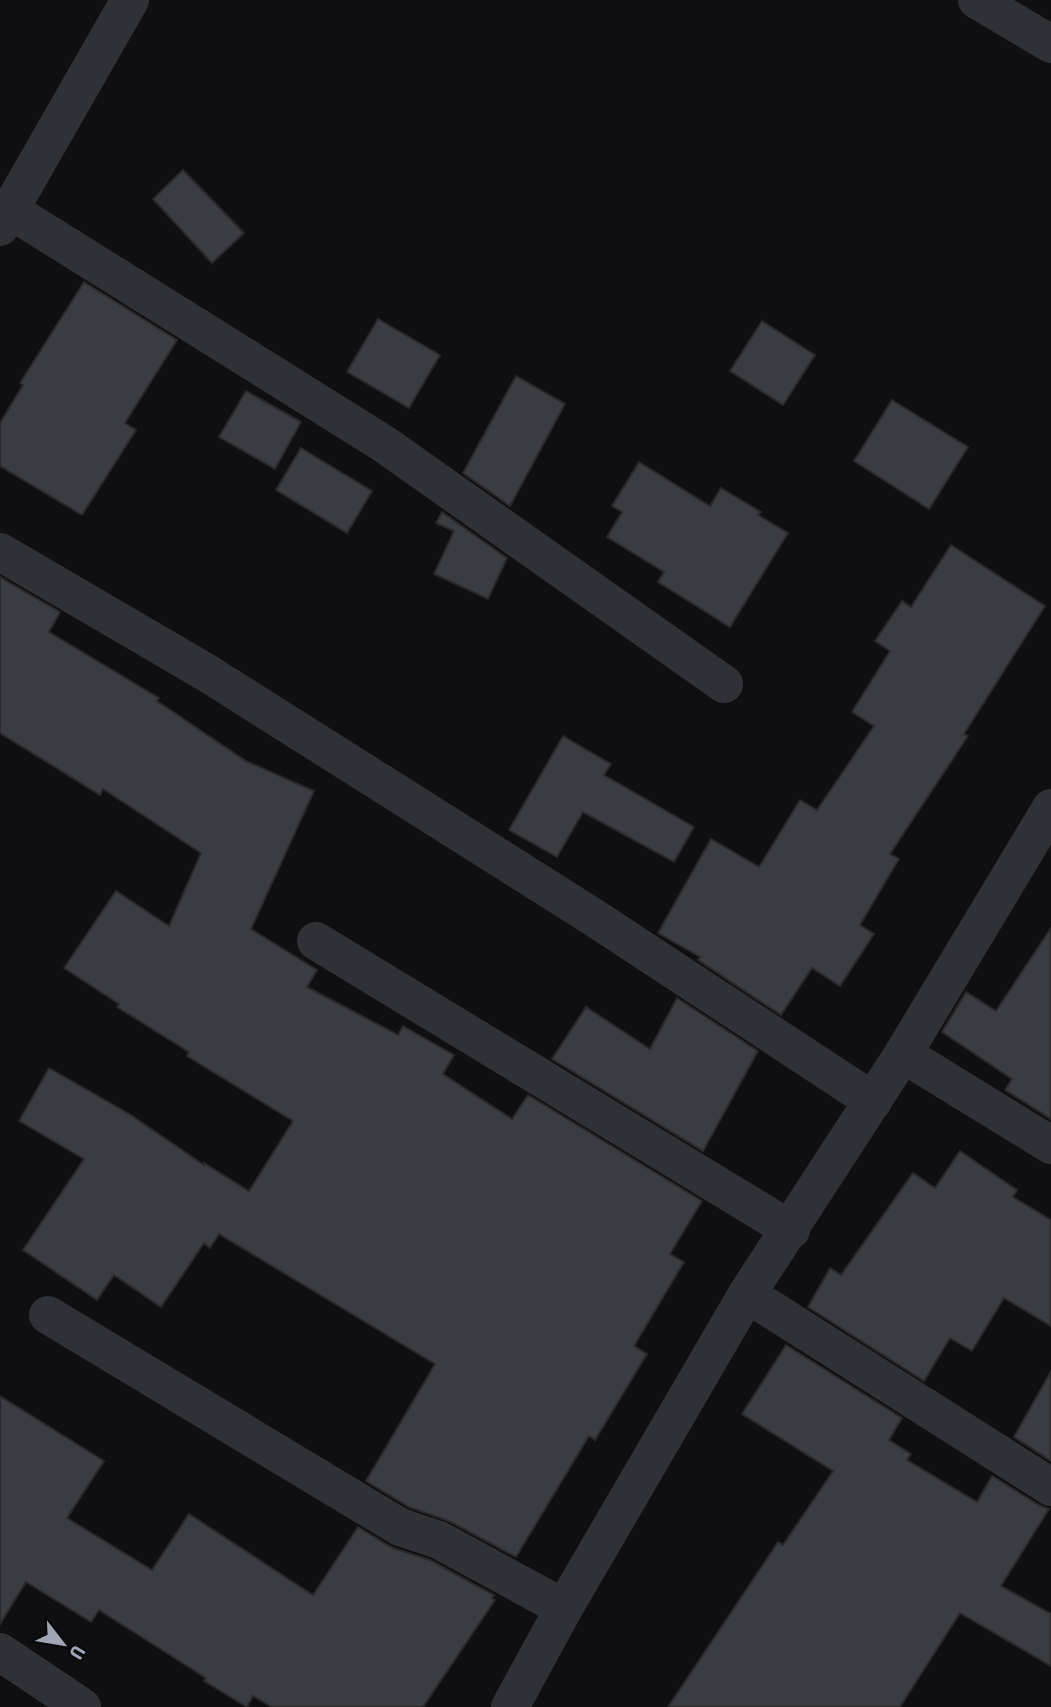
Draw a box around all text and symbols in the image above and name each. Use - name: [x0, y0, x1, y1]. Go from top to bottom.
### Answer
- north arrow: [28, 1609, 98, 1679]
- text: U: [65, 1642, 90, 1663]

